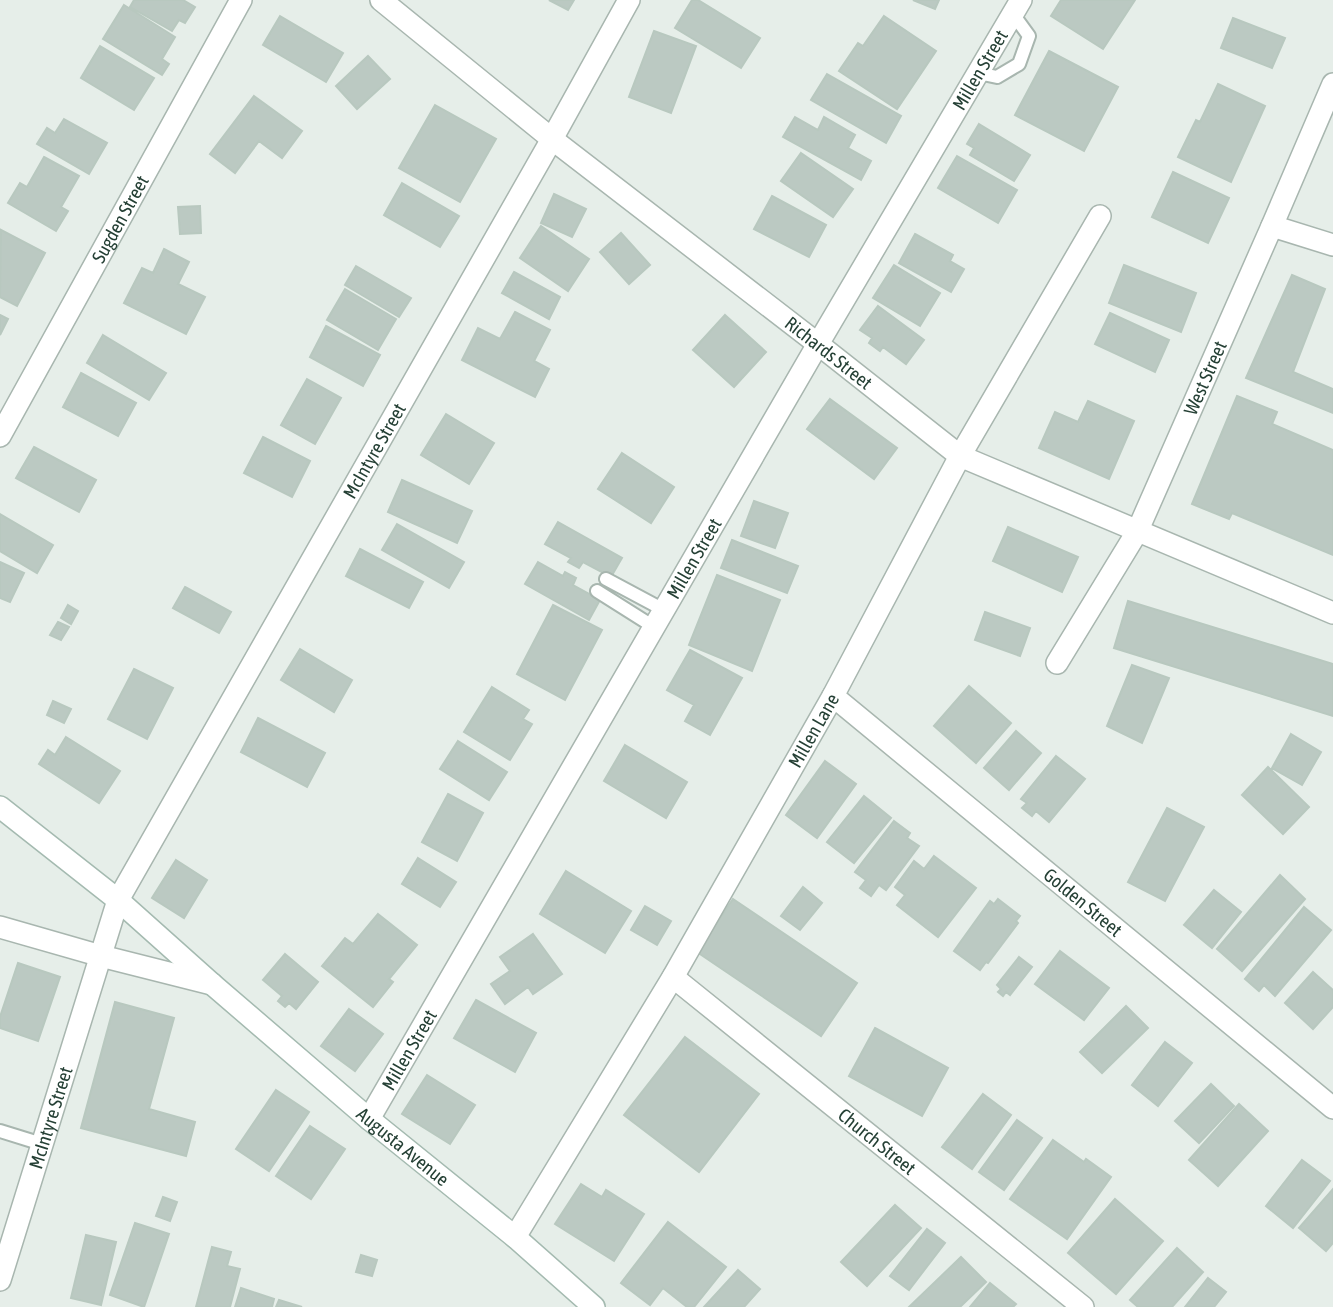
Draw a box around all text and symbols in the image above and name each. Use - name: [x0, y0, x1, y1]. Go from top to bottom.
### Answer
- street label: Millen Street: [948, 26, 1012, 114]
- street label: Sugden Street: [87, 172, 153, 266]
- street label: Richards Street: [781, 312, 877, 394]
- street label: West Street: [1179, 338, 1231, 418]
- street label: McIntyre Street: [338, 399, 410, 502]
- street label: Millen Street: [662, 514, 726, 602]
- street label: Millen Lane: [784, 690, 843, 771]
- street label: Golden Street: [1039, 863, 1127, 941]
- street label: Millen Street: [377, 1006, 441, 1094]
- street label: McIntyre Street: [24, 1064, 77, 1171]
- street label: Augusta Avenue: [352, 1103, 453, 1190]
- street label: Church Street: [834, 1103, 920, 1179]

